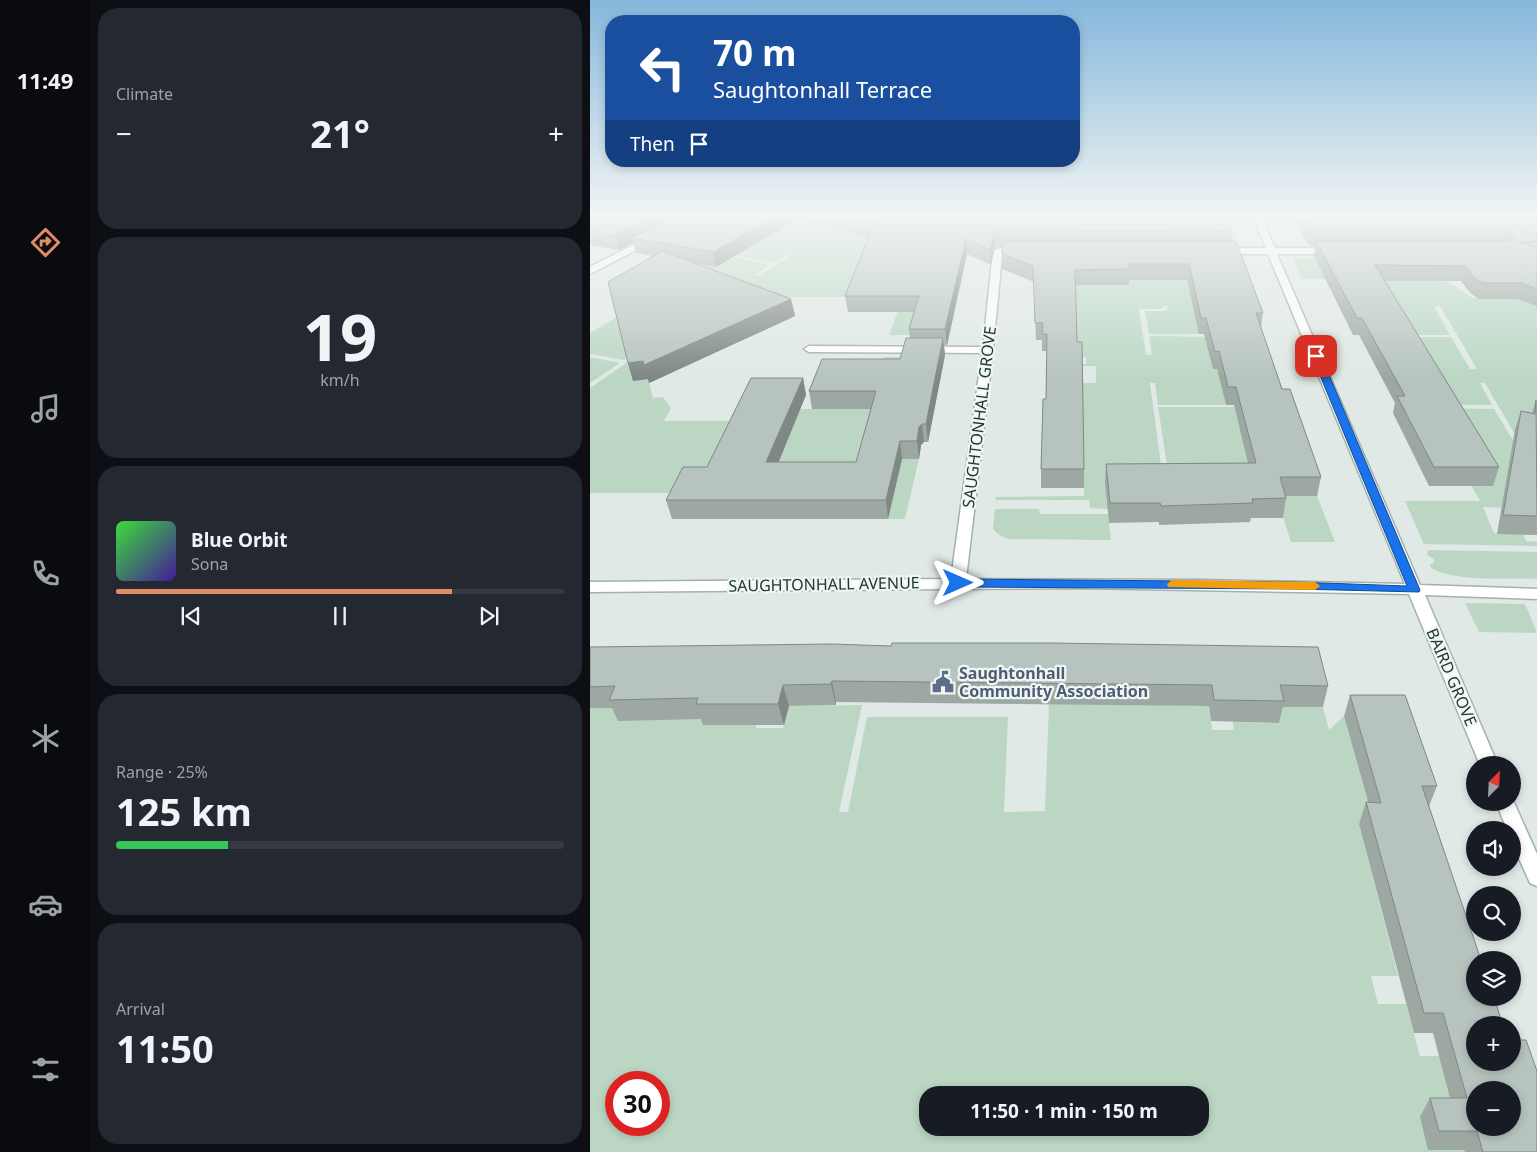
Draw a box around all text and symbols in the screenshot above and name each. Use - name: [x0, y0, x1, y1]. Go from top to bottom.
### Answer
- text: 70 m: [713, 29, 796, 76]
- icon: left: [630, 35, 695, 100]
- text: 11:49: [17, 65, 73, 95]
- text: Saughtonhall Terrace: [713, 74, 932, 104]
- text: Climate: [116, 83, 173, 105]
- text: 21°: [310, 107, 370, 159]
- text: −: [116, 114, 132, 152]
- text: +: [548, 114, 564, 152]
- icon: arrive: [685, 130, 713, 158]
- text: Then: [630, 131, 675, 157]
- icon: directions: [28, 225, 63, 260]
- text: 19: [303, 292, 377, 380]
- street label: SAUGHTONHALL GROVE: [957, 325, 1001, 509]
- pin: [1295, 335, 1337, 377]
- icon: arrive: [1302, 342, 1330, 370]
- text: km/h: [320, 369, 360, 391]
- icon: music: [28, 391, 63, 426]
- text: Blue Orbit: [191, 527, 287, 553]
- text: Sona: [191, 553, 228, 575]
- icon: phone: [28, 556, 63, 591]
- position arrow: [931, 556, 983, 608]
- street label: SAUGHTONHALL AVENUE: [728, 571, 920, 597]
- icon: previous: [177, 602, 205, 630]
- icon: pause: [326, 602, 354, 630]
- icon: next: [475, 602, 503, 630]
- street label: BAIRD GROVE: [1422, 625, 1482, 729]
- place label: Saughtonhall Community Association: [959, 662, 1148, 702]
- public building icon: Saughtonhall Community Association: [930, 669, 956, 695]
- icon: climate: [28, 721, 63, 756]
- north arrow: [1466, 756, 1521, 811]
- map controls: [1466, 756, 1521, 1136]
- text: Range · 25%: [116, 761, 208, 783]
- text: 125 km: [116, 785, 252, 837]
- button: sound: [1466, 821, 1521, 876]
- button: search: [1466, 886, 1521, 941]
- icon: car: [28, 887, 63, 922]
- button: layers: [1466, 951, 1521, 1006]
- text: Arrival: [116, 998, 165, 1020]
- button: +: [1466, 1016, 1521, 1071]
- text: 11:50: [116, 1022, 214, 1074]
- icon: filters: [28, 1052, 63, 1087]
- speed limit sign: 30: [605, 1071, 670, 1136]
- button: −: [1466, 1081, 1521, 1136]
- text: 11:50 · 1 min · 150 m: [970, 1098, 1158, 1124]

